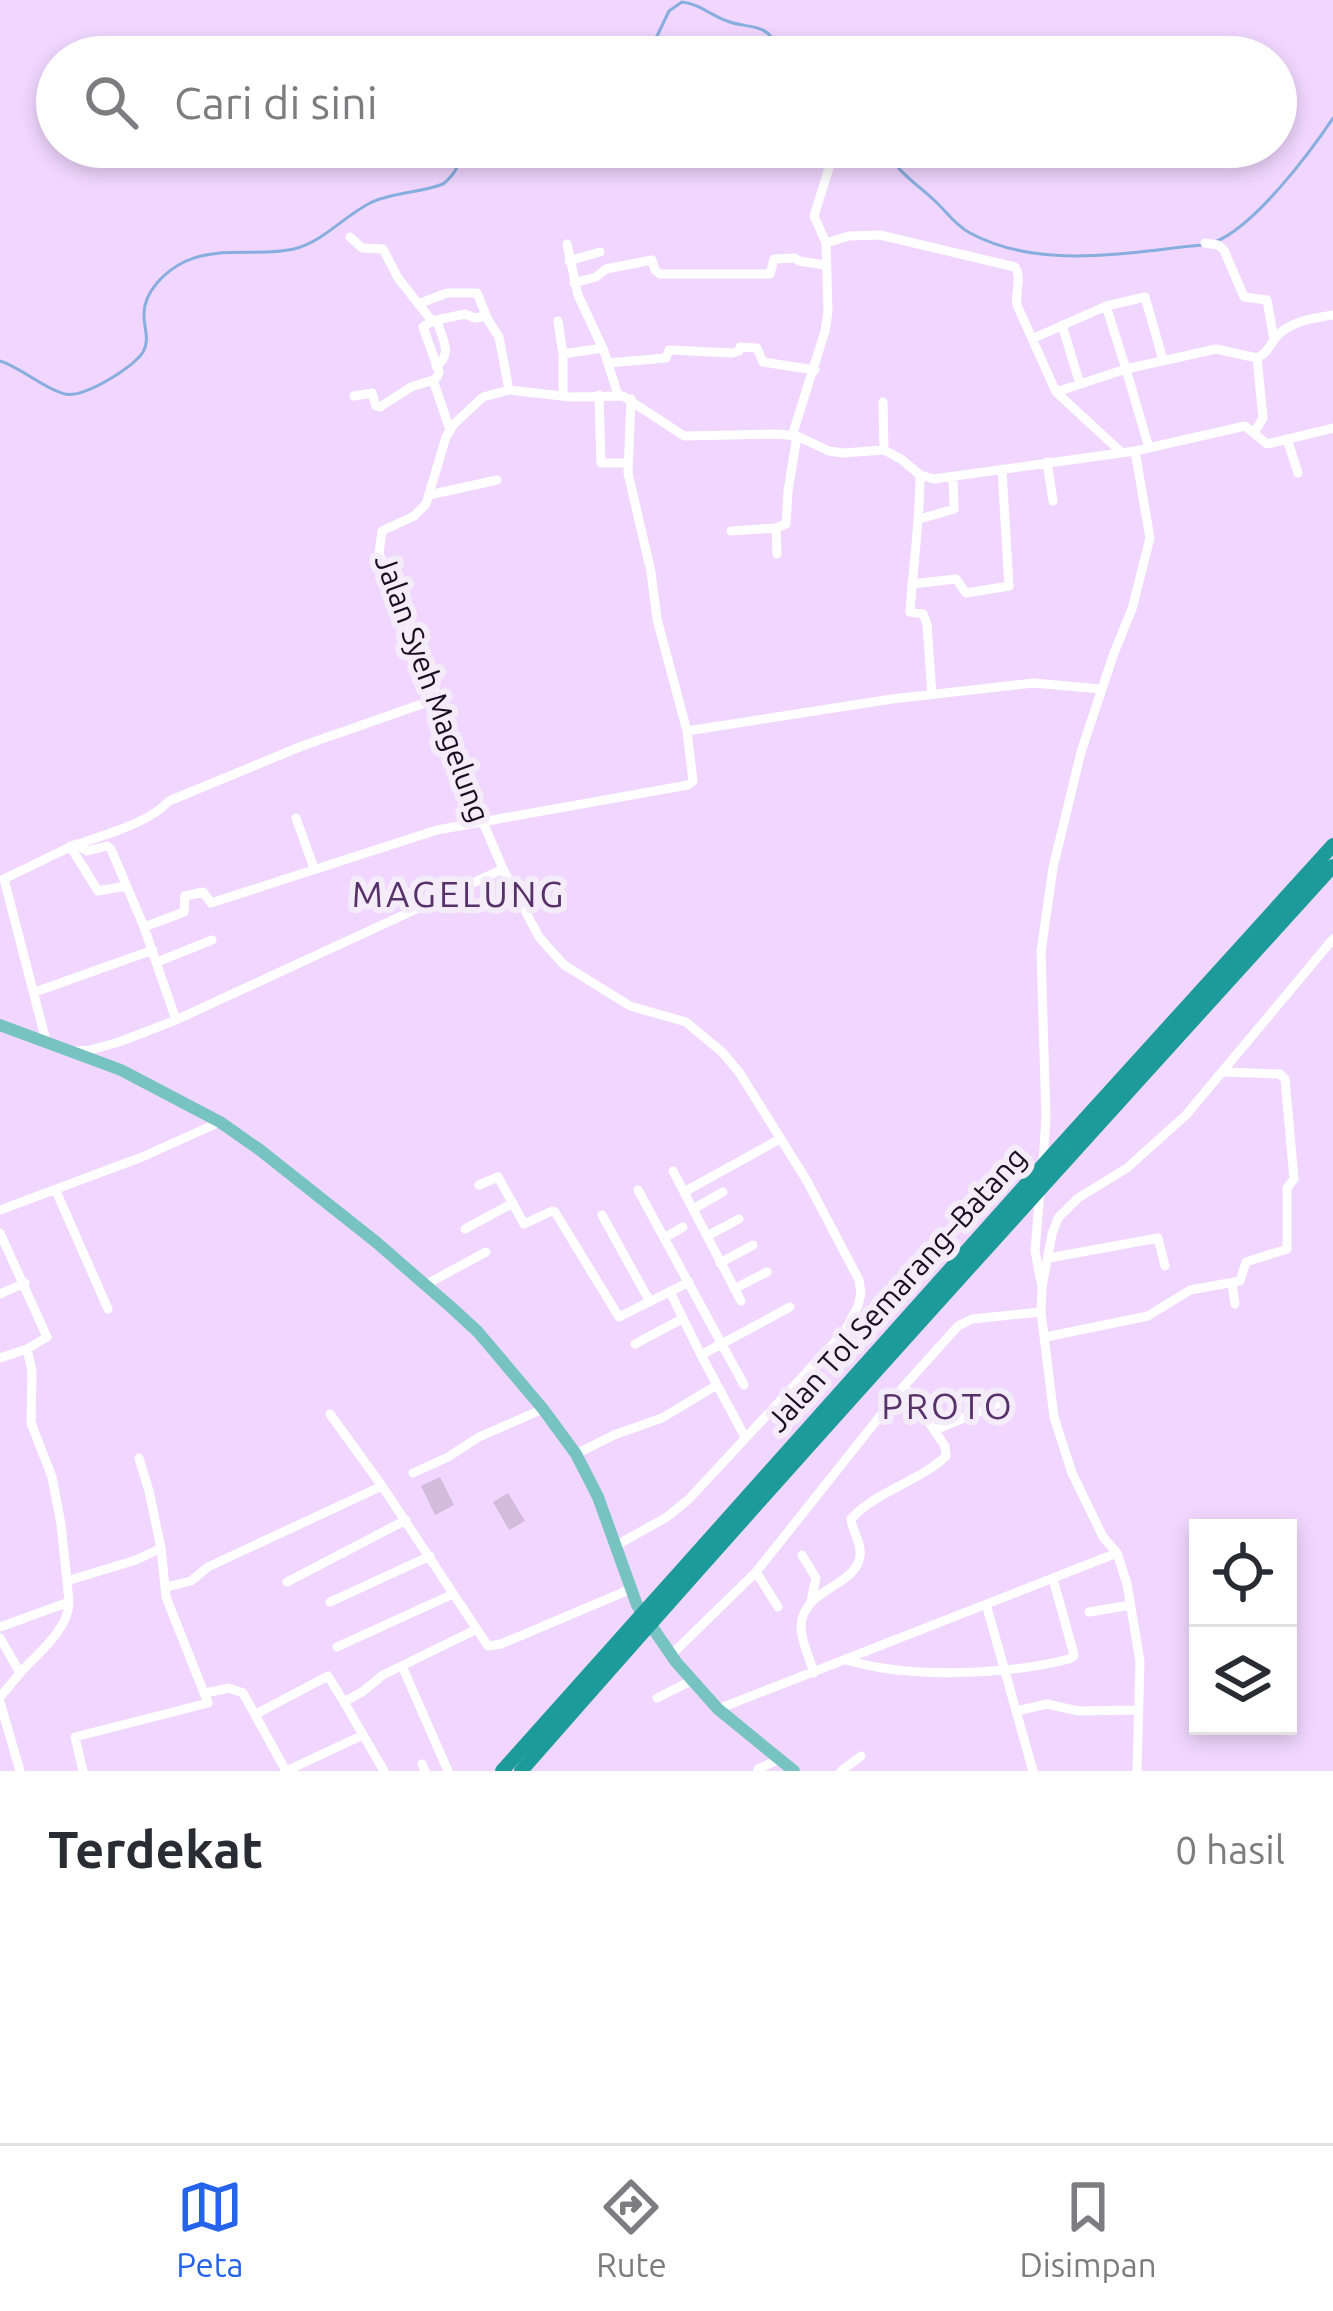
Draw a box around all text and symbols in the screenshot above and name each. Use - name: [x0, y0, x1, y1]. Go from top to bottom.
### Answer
- search box: [36, 36, 1297, 168]
- icon: search: [78, 69, 144, 135]
- text: Cari di sini: [174, 77, 378, 128]
- street label: Jalan Syeh Magelung: [369, 549, 497, 827]
- district label: MAGELUNG: [352, 873, 566, 914]
- street label: Jalan Tol Semarang–Batang: [759, 1140, 1033, 1438]
- district label: PROTO: [881, 1385, 1015, 1426]
- map controls: [1189, 1519, 1297, 1735]
- button: locate: [1189, 1519, 1297, 1627]
- button: layers: [1189, 1627, 1297, 1735]
- text: Terdekat: [48, 1820, 263, 1878]
- text: 0 hasil: [1175, 1828, 1285, 1871]
- tab: Peta: [176, 2174, 244, 2283]
- tab: Rute: [596, 2174, 667, 2283]
- tab: Disimpan: [1019, 2174, 1157, 2283]

